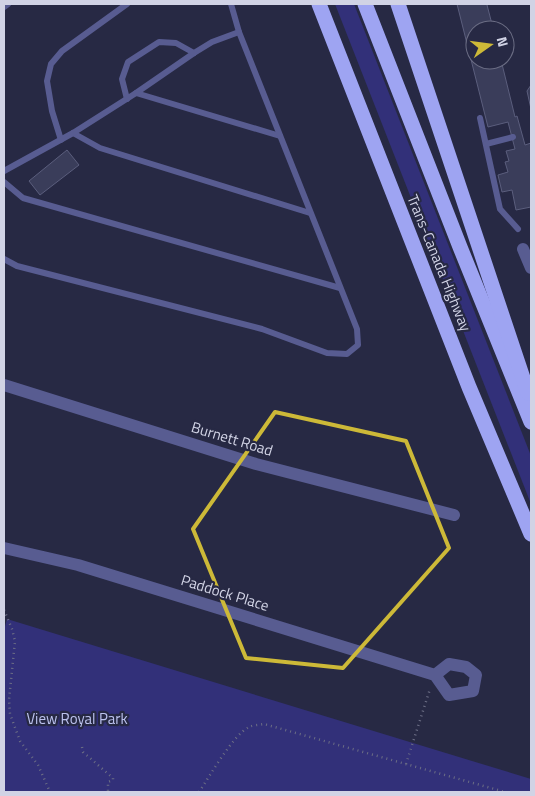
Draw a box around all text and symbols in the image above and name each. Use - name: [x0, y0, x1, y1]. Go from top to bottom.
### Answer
- north arrow: [465, 20, 515, 70]
- text: N: [492, 34, 514, 49]
- street label: Trans-Canada Highway: [401, 191, 477, 335]
- street label: Burnett Road: [188, 415, 276, 462]
- street label: Paddock Place: [178, 568, 272, 617]
- park label: View Royal Park: [26, 707, 128, 730]

